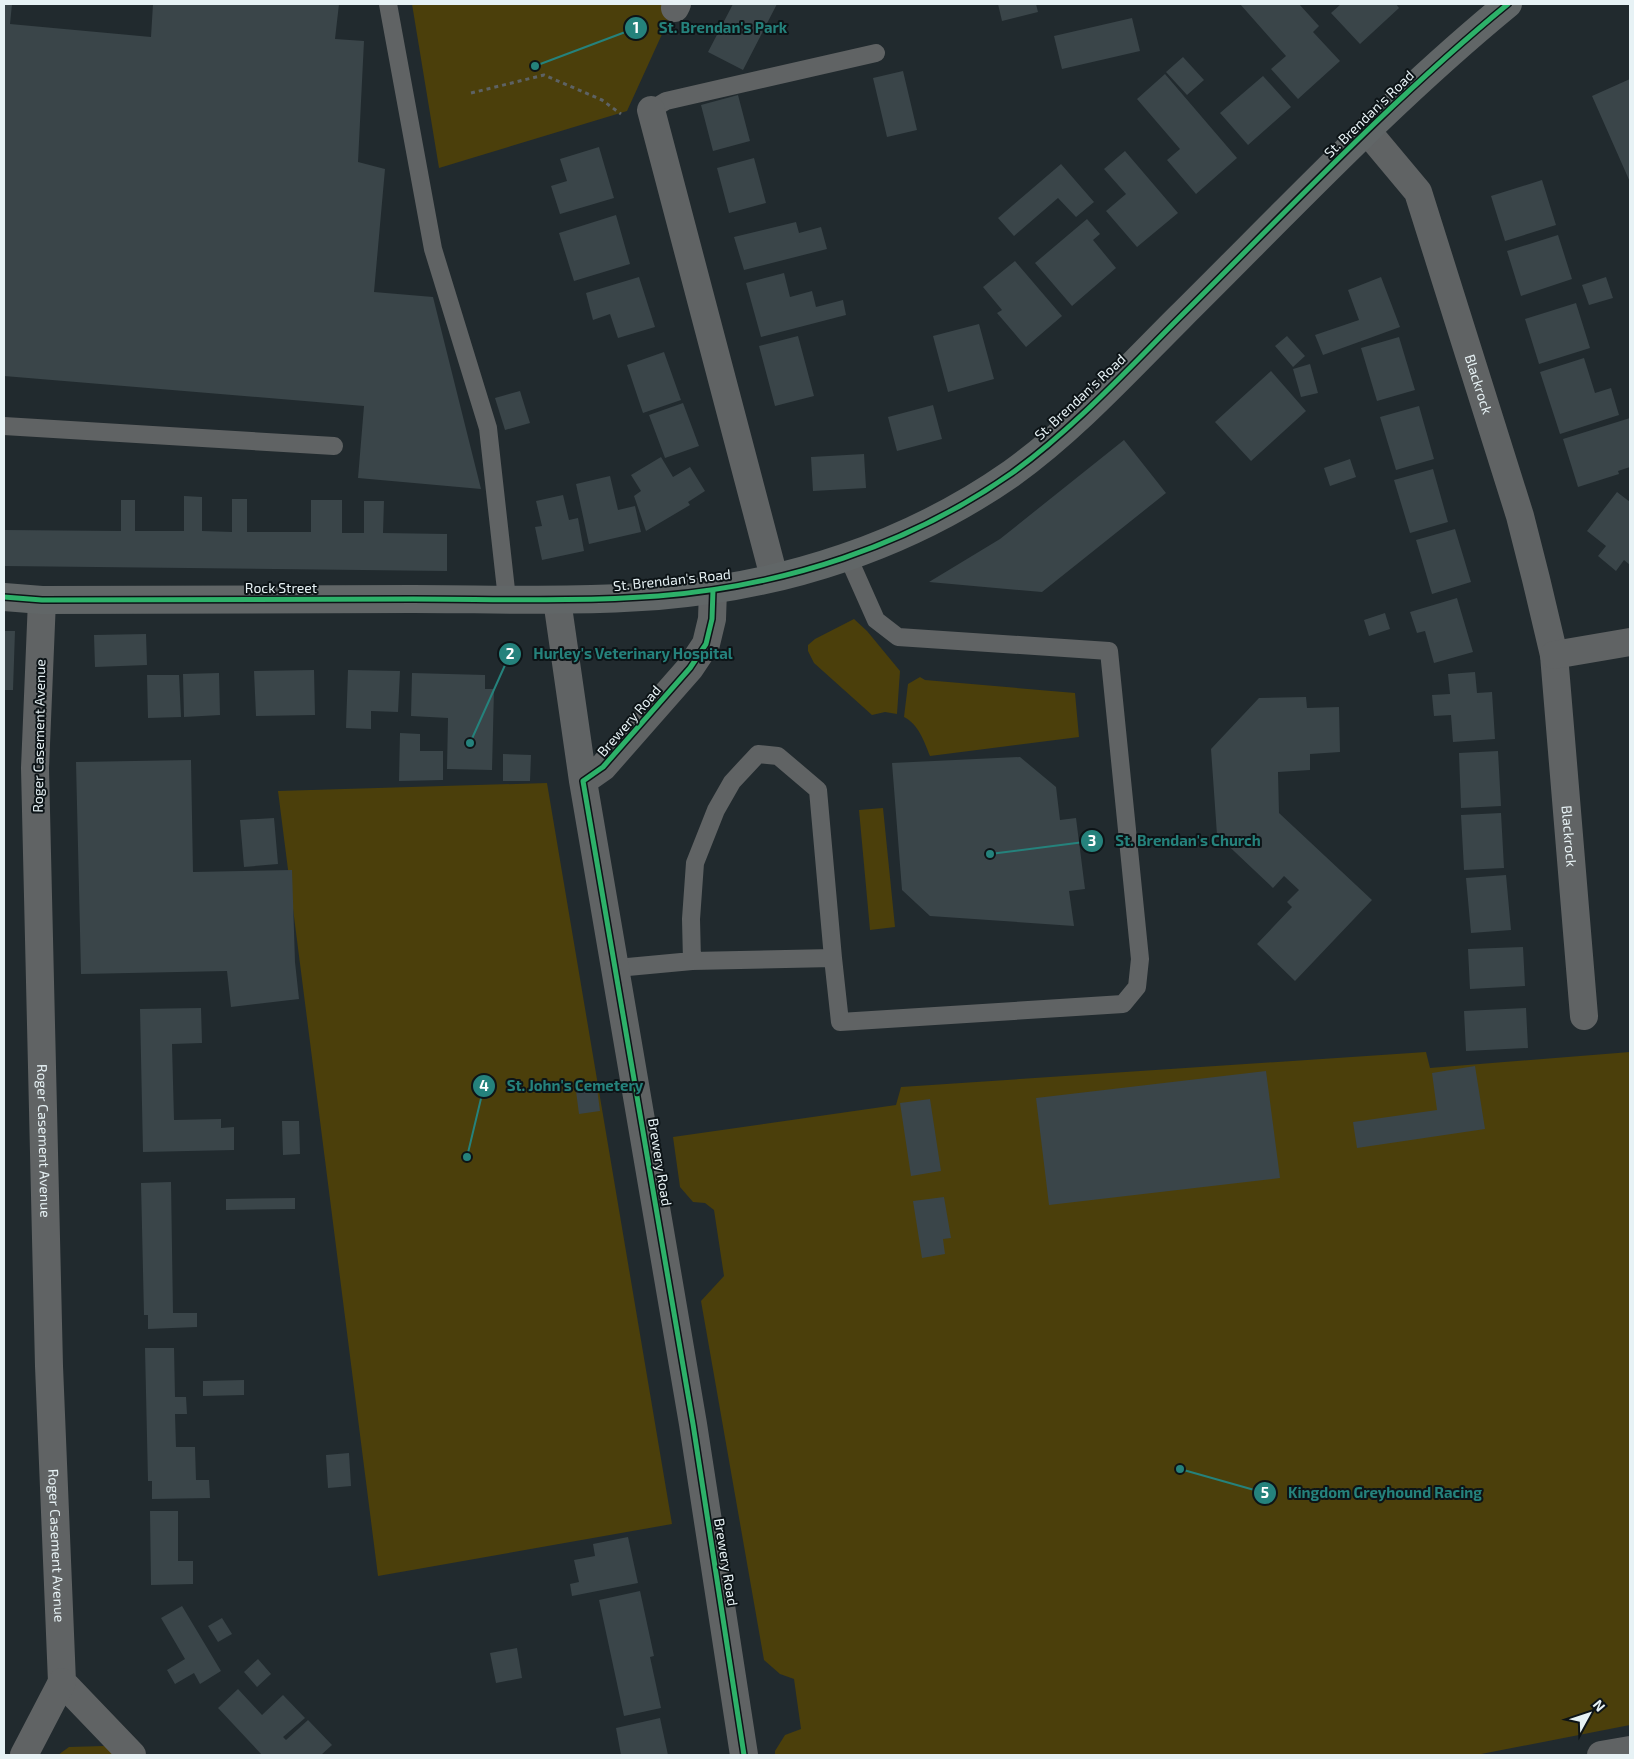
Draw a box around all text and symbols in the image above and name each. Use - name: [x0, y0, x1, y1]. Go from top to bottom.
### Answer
- callout: St. Brendan's Park: [623, 13, 797, 43]
- text: 1: [633, 18, 639, 36]
- text: St. Brendan's Park: [659, 18, 788, 36]
- street label: St. Brendan's Road: [1320, 66, 1417, 161]
- street label: St. Brendan's Road: [1031, 350, 1129, 443]
- street label: Blackrock: [1462, 352, 1496, 416]
- street label: St. Brendan's Road: [612, 565, 732, 594]
- street label: Rock Street: [245, 579, 317, 596]
- callout: Hurley's Veterinary Hospital: [498, 639, 743, 669]
- text: 2: [506, 644, 515, 662]
- text: Hurley's Veterinary Hospital: [533, 644, 733, 663]
- street label: Roger Casement Avenue: [29, 659, 48, 813]
- street label: Brewery Road: [593, 682, 664, 760]
- street label: Blackrock: [1559, 804, 1581, 868]
- callout: St. Brendan's Church: [1080, 826, 1270, 856]
- text: 3: [1088, 831, 1096, 849]
- text: St. Brendan's Church: [1115, 831, 1261, 849]
- street label: Roger Casement Avenue: [34, 1064, 55, 1218]
- callout: St. John's Cemetery: [471, 1071, 653, 1101]
- text: 4: [479, 1076, 489, 1094]
- text: St. John's Cemetery: [507, 1076, 644, 1095]
- street label: Brewery Road: [645, 1117, 676, 1207]
- street label: Roger Casement Avenue: [45, 1468, 69, 1623]
- callout: Kingdom Greyhound Racing: [1252, 1478, 1492, 1508]
- text: 5: [1261, 1483, 1269, 1501]
- text: Kingdom Greyhound Racing: [1288, 1483, 1482, 1502]
- street label: Brewery Road: [711, 1517, 742, 1607]
- north arrow: [1564, 1689, 1614, 1739]
- text: N: [1590, 1696, 1609, 1715]

